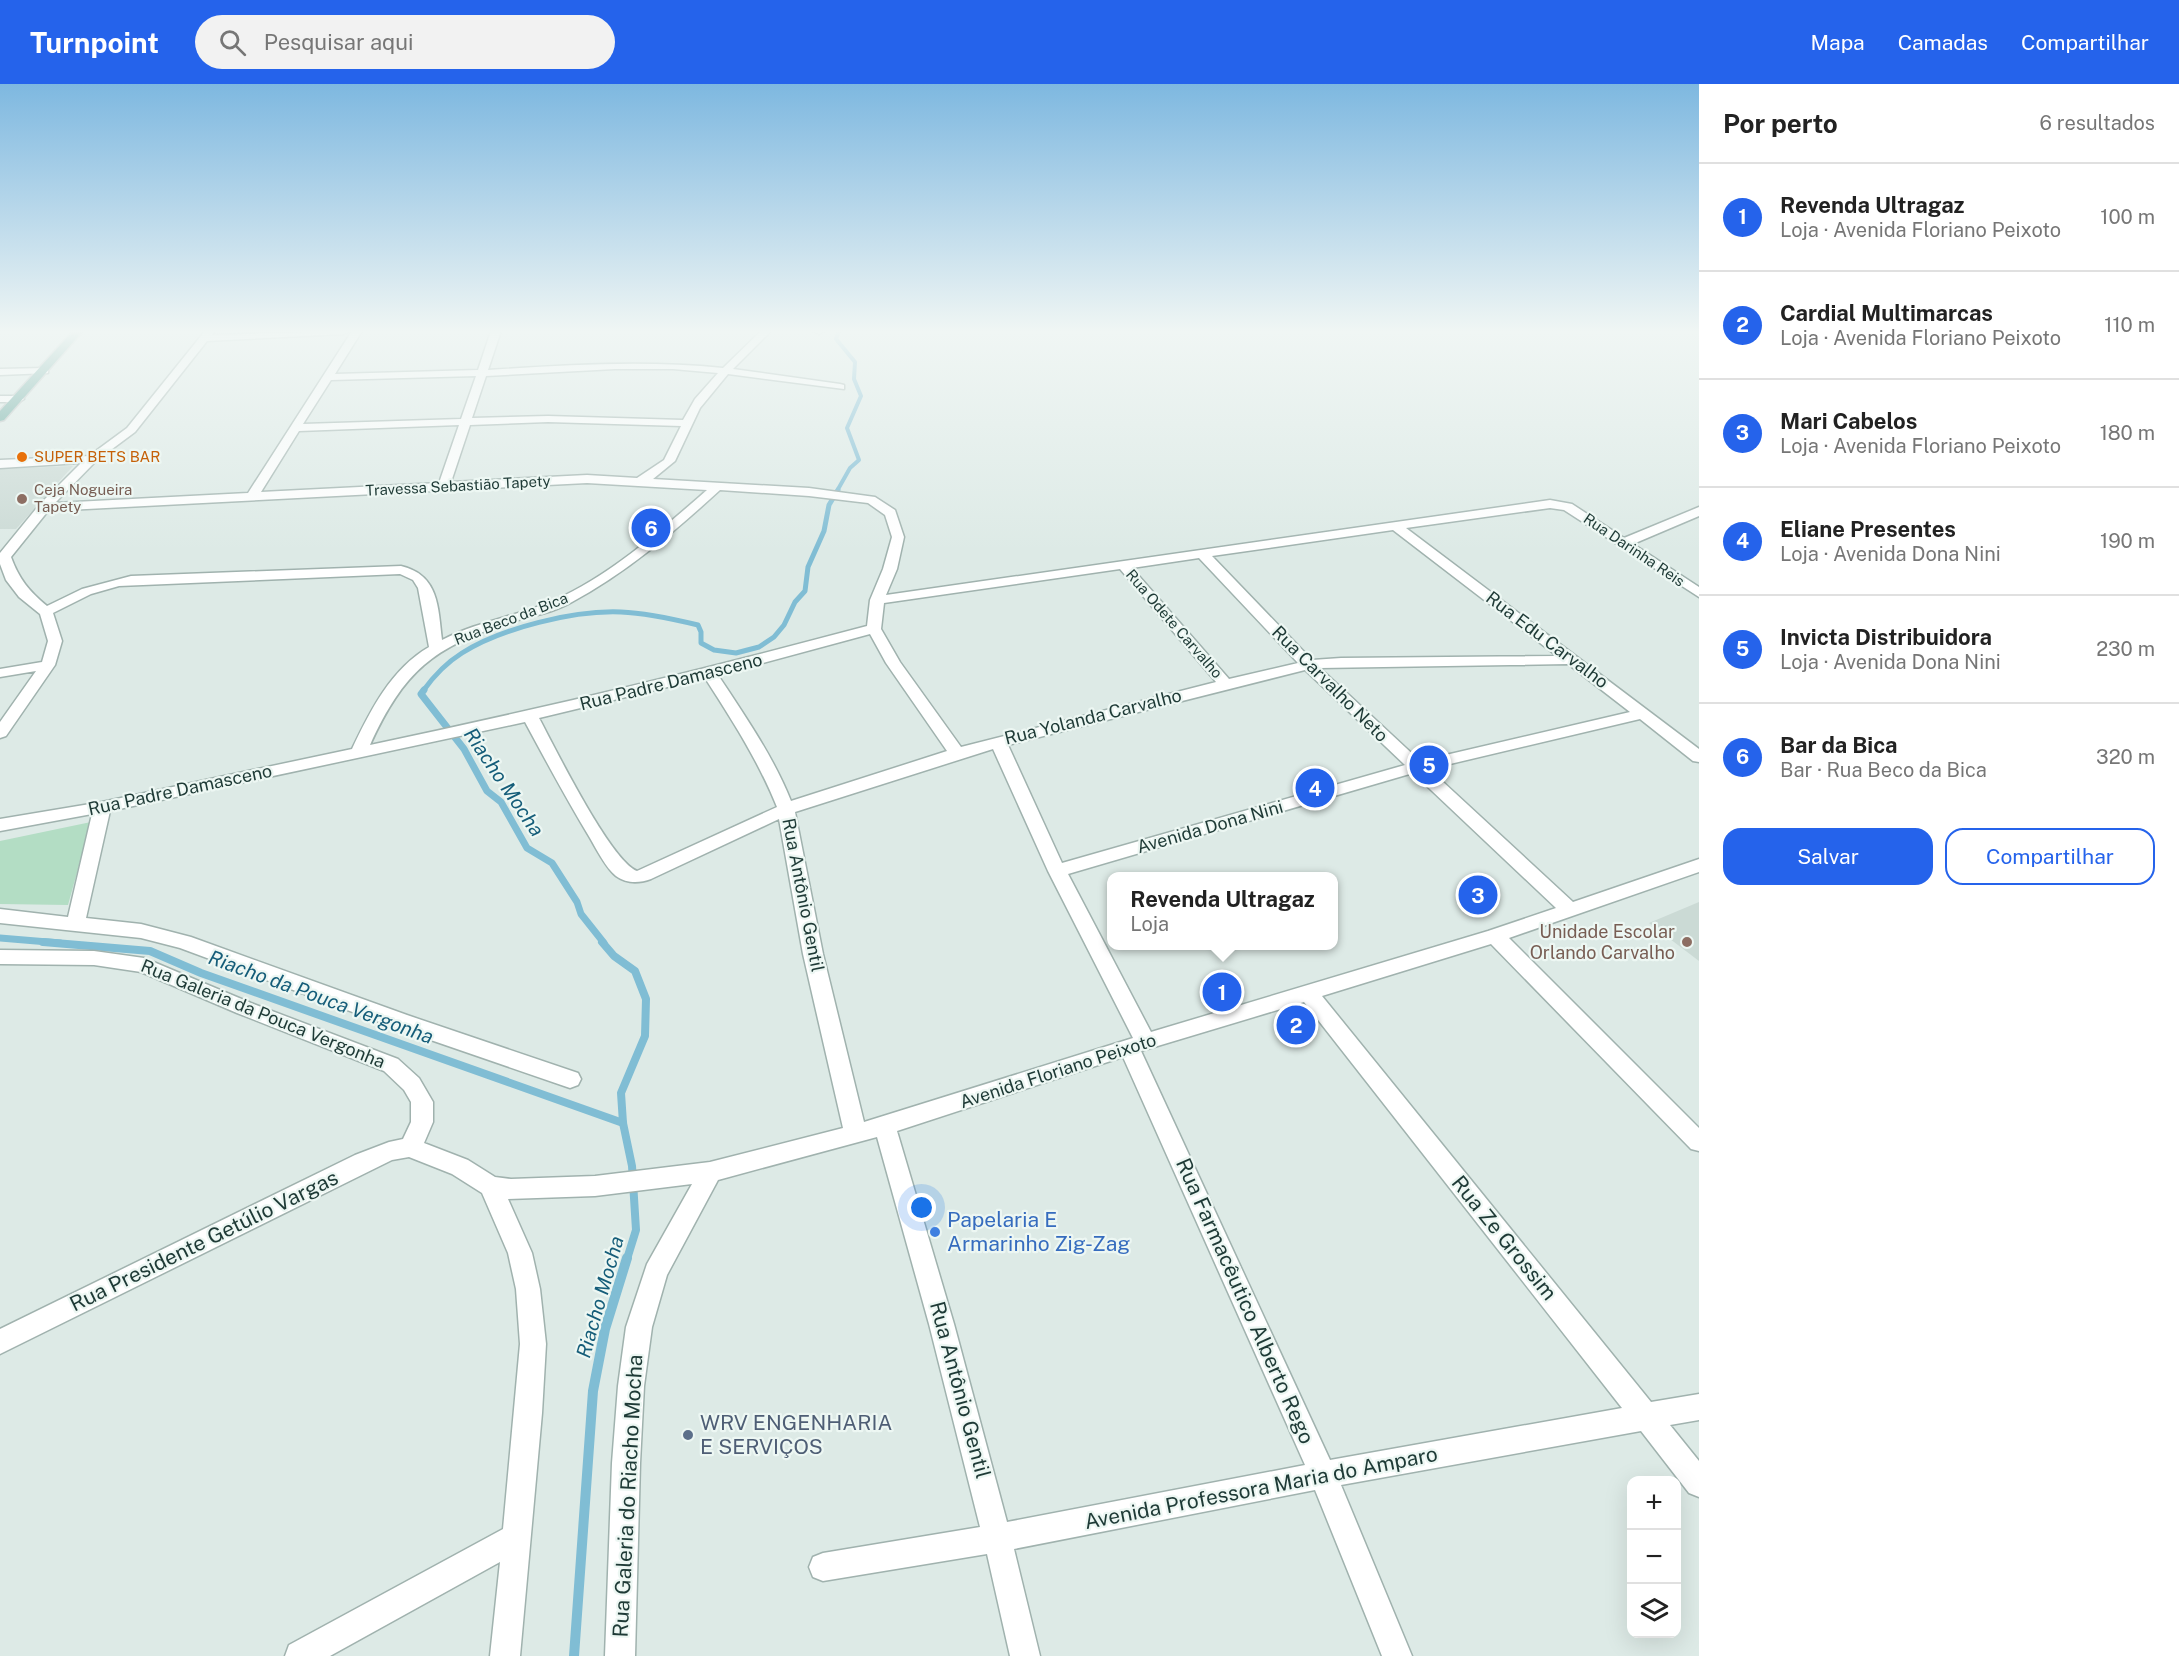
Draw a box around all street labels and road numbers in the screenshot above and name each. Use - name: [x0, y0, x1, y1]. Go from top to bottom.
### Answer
- street label: Travessa Sebastião Tapety: [365, 472, 551, 499]
- street label: Rua Darinha Reis: [1581, 510, 1688, 590]
- street label: Rua Odete Carvalho: [1123, 566, 1226, 681]
- street label: Rua Edu Carvalho: [1482, 587, 1613, 692]
- street label: Rua Beco da Bica: [452, 589, 570, 648]
- street label: Rua Carvalho Neto: [1268, 621, 1393, 746]
- street label: Rua Padre Damasceno: [577, 649, 764, 714]
- street label: Rua Yolanda Carvalho: [1002, 684, 1184, 749]
- street label: Rua Padre Damasceno: [86, 760, 274, 819]
- street label: Avenida Dona Nini: [1134, 796, 1285, 857]
- street label: Rua Antônio Gentil: [778, 816, 829, 974]
- street label: Rua Galeria da Pouca Vergonha: [138, 955, 388, 1072]
- street label: Avenida Floriano Peixoto: [957, 1029, 1159, 1112]
- street label: Rua Farmacêutico Alberto Rego: [1171, 1154, 1320, 1448]
- street label: Rua Presidente Getúlio Vargas: [66, 1165, 342, 1317]
- street label: Rua Ze Grossim: [1447, 1170, 1562, 1305]
- street label: Rua Antônio Gentil: [925, 1299, 996, 1481]
- street label: Rua Galeria do Riacho Mocha: [608, 1354, 647, 1638]
- street label: Avenida Professora Maria do Amparo: [1082, 1441, 1440, 1534]

